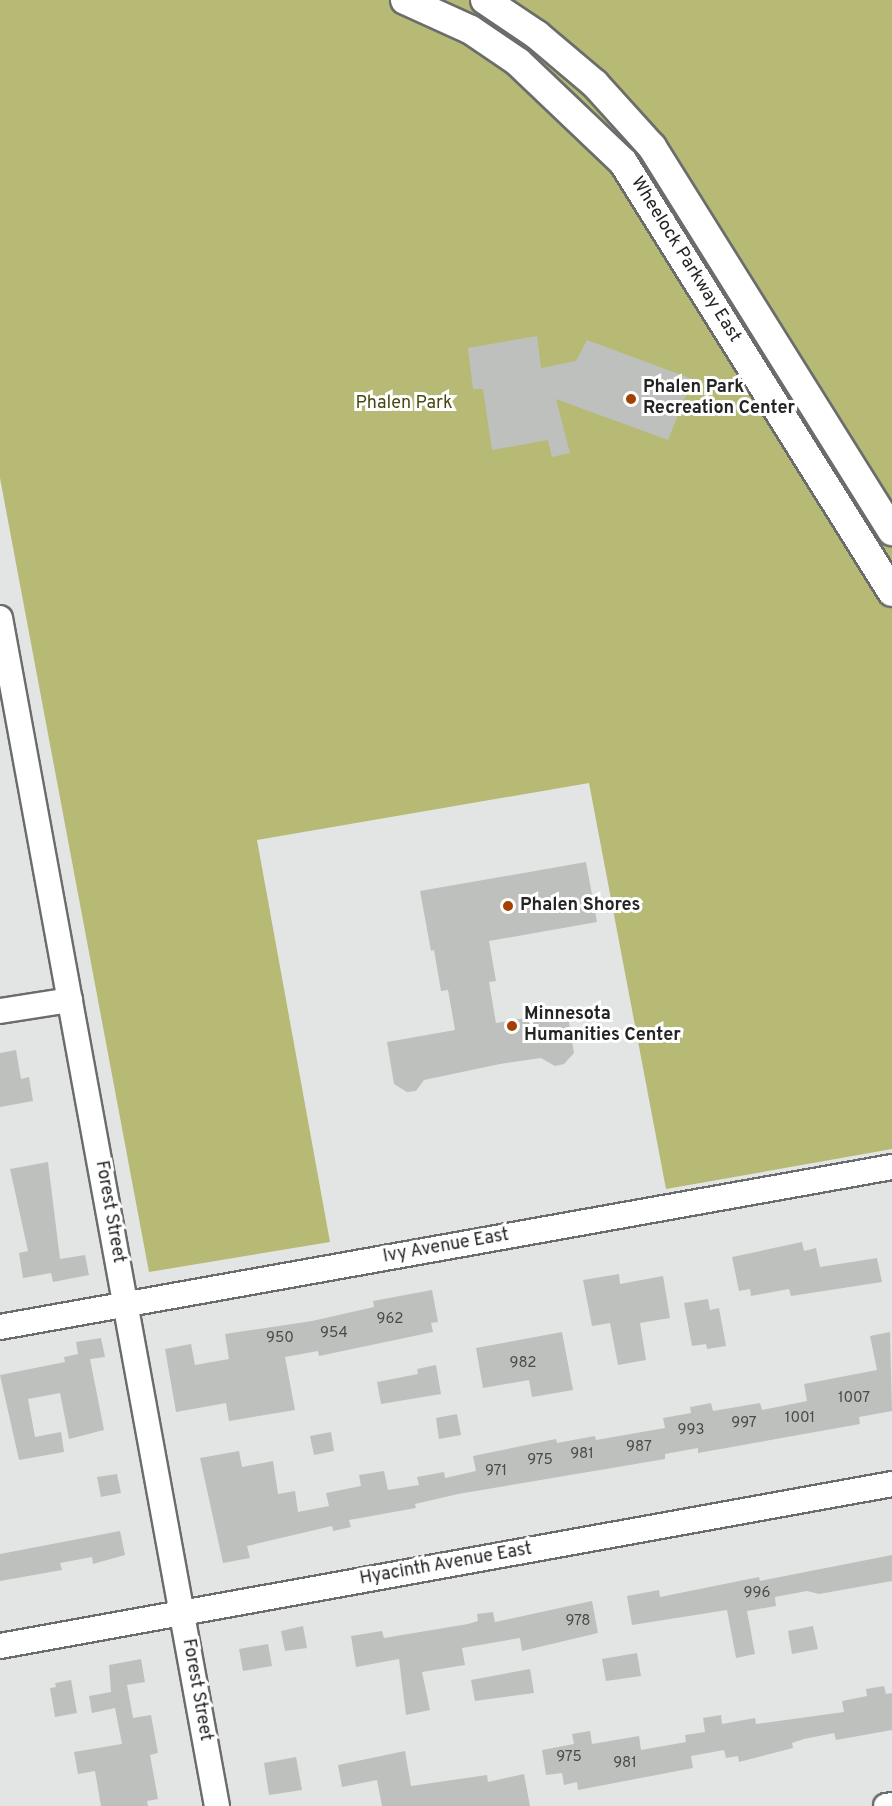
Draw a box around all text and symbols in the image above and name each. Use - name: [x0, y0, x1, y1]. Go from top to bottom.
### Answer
- street label: Wheelock Parkway East: [625, 173, 745, 347]
- place label: Phalen Park Recreation Center: [643, 378, 795, 420]
- marker: Phalen Park Recreation Center: [624, 392, 638, 406]
- park label: Phalen Park: [355, 393, 453, 415]
- place label: Phalen Shores: [520, 895, 640, 917]
- marker: Phalen Shores: [501, 899, 515, 913]
- place label: Minnesota Humanities Center: [524, 1005, 681, 1048]
- marker: Minnesota Humanities Center: [505, 1019, 519, 1033]
- street label: Forest Street: [89, 1159, 129, 1265]
- street label: Ivy Avenue East: [381, 1225, 511, 1269]
- house number: 962: [376, 1311, 404, 1329]
- house number: 954: [320, 1325, 348, 1343]
- house number: 950: [266, 1330, 294, 1348]
- house number: 982: [510, 1355, 536, 1373]
- house number: 1007: [838, 1390, 870, 1408]
- house number: 1001: [785, 1410, 815, 1428]
- house number: 997: [731, 1415, 757, 1433]
- house number: 993: [678, 1422, 704, 1440]
- house number: 987: [626, 1439, 652, 1457]
- house number: 981: [570, 1446, 594, 1464]
- house number: 975: [527, 1452, 553, 1470]
- house number: 971: [485, 1463, 507, 1481]
- street label: Hyacinth Avenue East: [358, 1539, 534, 1591]
- house number: 996: [744, 1585, 770, 1603]
- house number: 978: [565, 1613, 591, 1631]
- street label: Forest Street: [176, 1637, 216, 1743]
- house number: 975: [556, 1749, 582, 1767]
- house number: 981: [613, 1755, 637, 1773]

